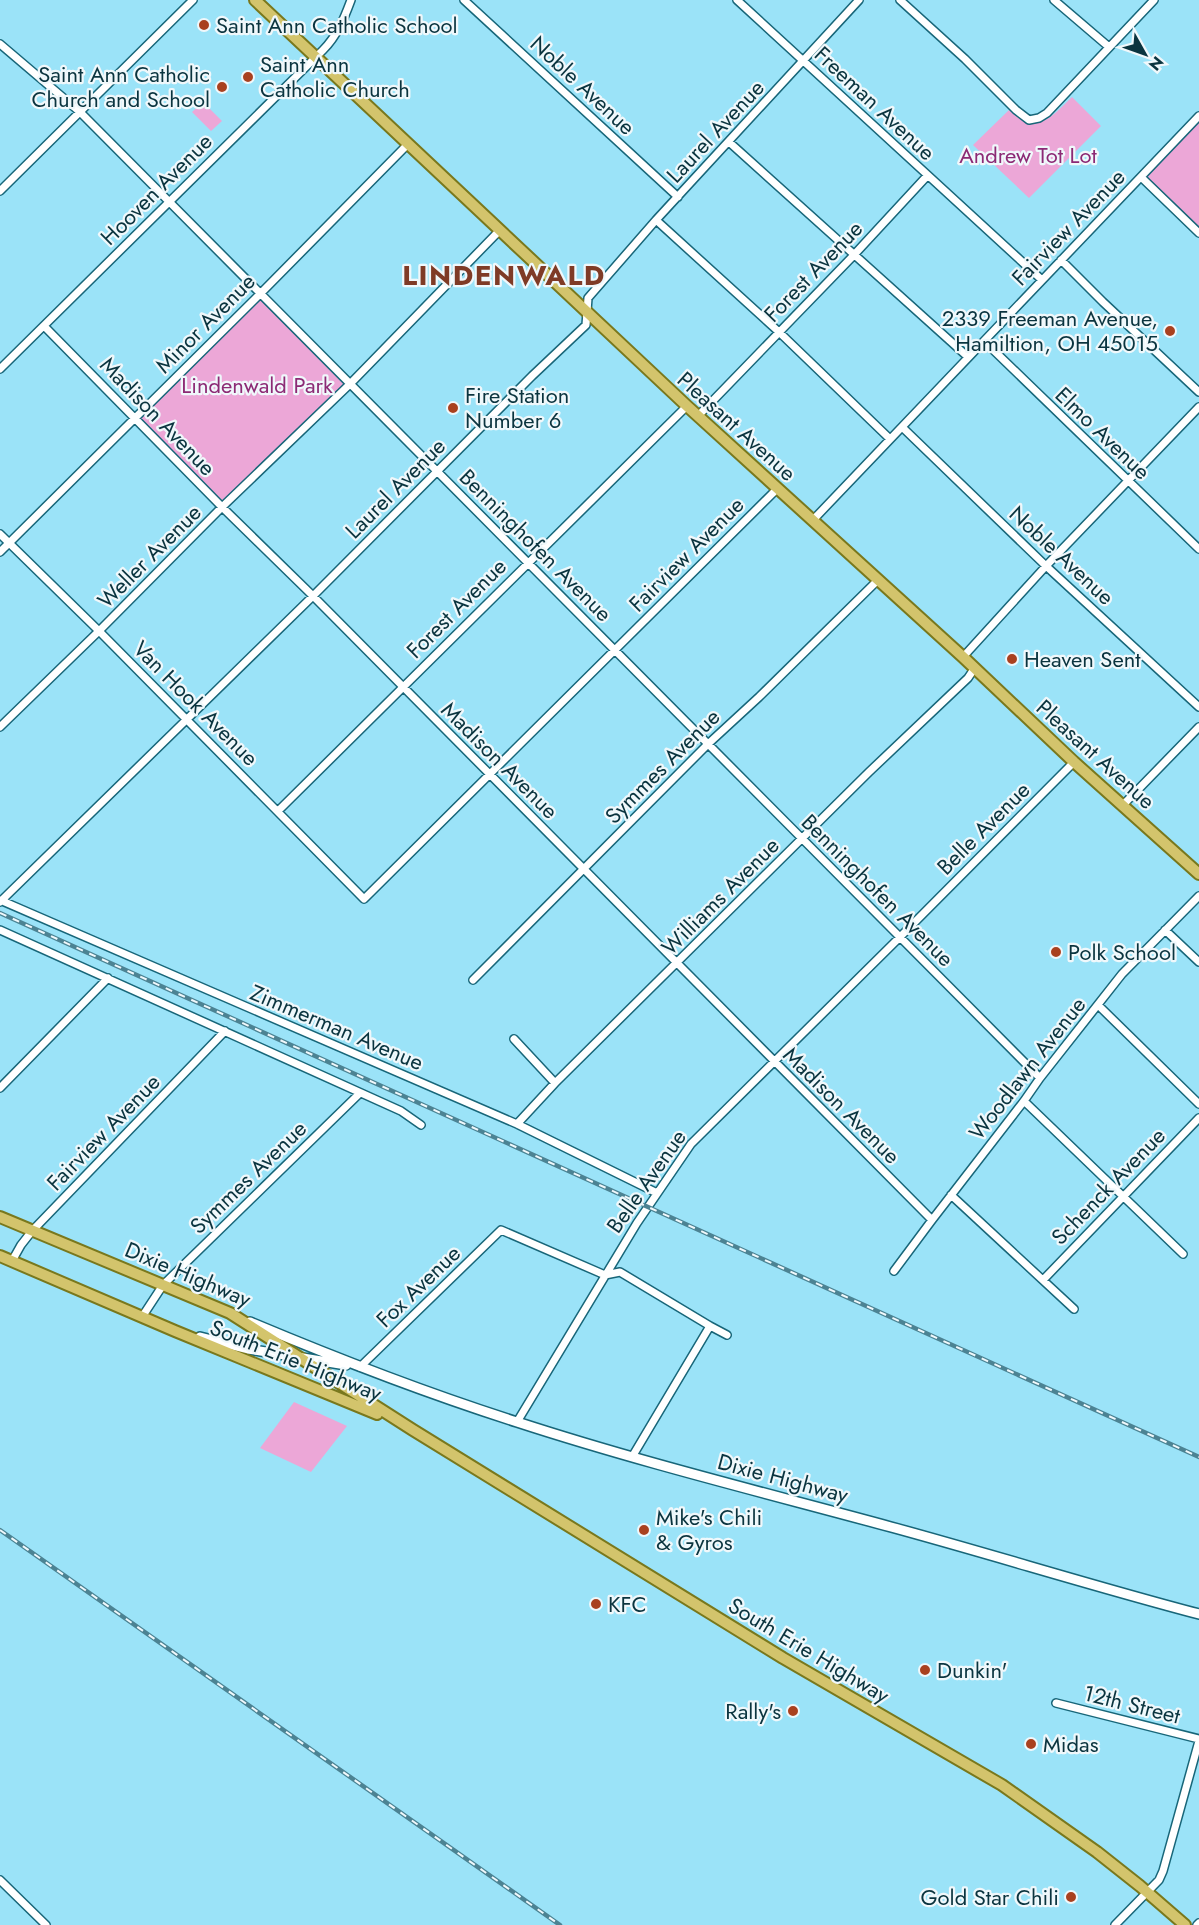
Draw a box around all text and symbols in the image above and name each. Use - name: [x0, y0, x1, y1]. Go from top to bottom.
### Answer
- place label: Saint Ann Catholic School: [216, 9, 458, 41]
- marker: Saint Ann Catholic School: [197, 18, 211, 32]
- north arrow: [1115, 24, 1175, 84]
- street label: Noble Avenue: [523, 28, 643, 142]
- street label: Freeman Avenue: [807, 38, 943, 168]
- place label: Saint Ann Catholic Church: [260, 48, 410, 105]
- text: N: [1143, 51, 1169, 76]
- place label: Saint Ann Catholic Church and School: [31, 58, 210, 115]
- marker: Saint Ann Catholic Church: [241, 70, 255, 84]
- street label: Laurel Avenue: [659, 72, 771, 190]
- marker: Saint Ann Catholic Church and School: [215, 80, 229, 94]
- street label: Hooven Avenue: [93, 126, 219, 252]
- park label: Andrew Tot Lot: [959, 139, 1097, 171]
- street label: Fairview Avenue: [1004, 161, 1132, 293]
- street label: Forest Avenue: [756, 213, 870, 329]
- district label: LINDENWALD: [402, 255, 606, 296]
- street label: Minor Avenue: [148, 266, 262, 380]
- place label: 2339 Freeman Avenue, Hamiltion, OH 45015: [942, 302, 1158, 359]
- marker: 2339 Freeman Avenue, Hamiltion, OH 45015: [1163, 324, 1177, 338]
- street label: Madison Avenue: [93, 349, 223, 483]
- street label: Pleasant Avenue: [670, 364, 804, 488]
- park label: Lindenwald Park: [181, 369, 333, 401]
- place label: Fire Station Number 6: [465, 379, 569, 436]
- street label: Elmo Avenue: [1048, 379, 1158, 487]
- marker: Fire Station Number 6: [446, 401, 460, 415]
- street label: Laurel Avenue: [337, 430, 453, 546]
- street label: Benninghofen Avenue: [452, 461, 620, 629]
- street label: Fairview Avenue: [621, 489, 751, 619]
- street label: Weller Avenue: [90, 497, 208, 615]
- street label: Noble Avenue: [1002, 498, 1122, 612]
- street label: Forest Avenue: [399, 551, 513, 665]
- street label: Van Hook Avenue: [126, 633, 266, 773]
- place label: Heaven Sent: [1024, 643, 1141, 675]
- marker: Heaven Sent: [1005, 652, 1019, 666]
- street label: Pleasant Avenue: [1029, 692, 1163, 816]
- street label: Madison Avenue: [434, 694, 566, 826]
- street label: Symmes Avenue: [597, 701, 727, 831]
- street label: Belle Avenue: [929, 774, 1037, 882]
- street label: Benninghofen Avenue: [794, 806, 962, 974]
- street label: Williams Avenue: [654, 830, 786, 962]
- place label: Polk School: [1068, 936, 1176, 968]
- marker: Polk School: [1049, 945, 1063, 959]
- street label: Zimmerman Avenue: [245, 976, 429, 1078]
- street label: Woodlawn Avenue: [961, 990, 1093, 1146]
- street label: Madison Avenue: [776, 1039, 908, 1171]
- street label: Fairview Avenue: [39, 1066, 167, 1198]
- street label: Symmes Avenue: [182, 1113, 314, 1241]
- street label: Schenck Avenue: [1044, 1120, 1172, 1252]
- street label: Belle Avenue: [598, 1123, 694, 1239]
- street label: Dixie Highway: [120, 1233, 256, 1315]
- street label: Fox Avenue: [369, 1238, 467, 1334]
- street label: South Erie Highway: [205, 1311, 387, 1409]
- street label: Dixie Highway: [714, 1445, 852, 1511]
- place label: Mike's Chili & Gyros: [656, 1501, 762, 1558]
- marker: Mike's Chili & Gyros: [637, 1523, 651, 1537]
- place label: KFC: [608, 1588, 647, 1620]
- street label: South Erie Highway: [722, 1589, 896, 1711]
- marker: KFC: [589, 1597, 603, 1611]
- place label: Dunkin': [937, 1654, 1008, 1686]
- marker: Dunkin': [918, 1663, 932, 1677]
- street label: 12th Street: [1080, 1677, 1184, 1732]
- place label: Rally's: [725, 1695, 781, 1727]
- marker: Rally's: [786, 1704, 800, 1718]
- place label: Midas: [1043, 1728, 1099, 1760]
- marker: Midas: [1024, 1737, 1038, 1751]
- place label: Gold Star Chili: [921, 1881, 1059, 1913]
- marker: Gold Star Chili: [1064, 1890, 1078, 1904]

